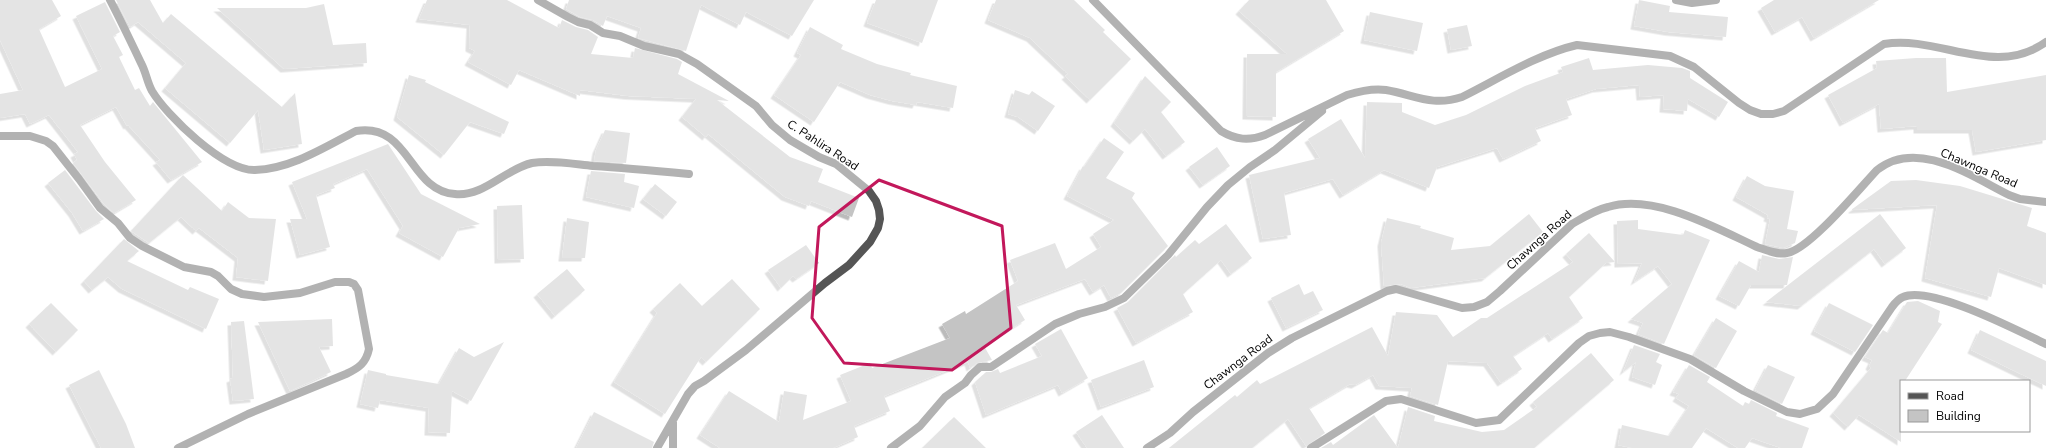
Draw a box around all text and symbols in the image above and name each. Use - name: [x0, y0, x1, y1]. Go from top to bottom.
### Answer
- street label: C. Pahlira Road: [784, 116, 862, 174]
- street label: Chawnga Road: [1938, 145, 2020, 191]
- street label: Chawnga Road: [1503, 206, 1575, 274]
- street label: Chawnga Road: [1200, 331, 1276, 393]
- legend: [1900, 380, 2030, 432]
- text: Road: [1936, 388, 1964, 404]
- text: Building: [1936, 408, 1981, 424]

